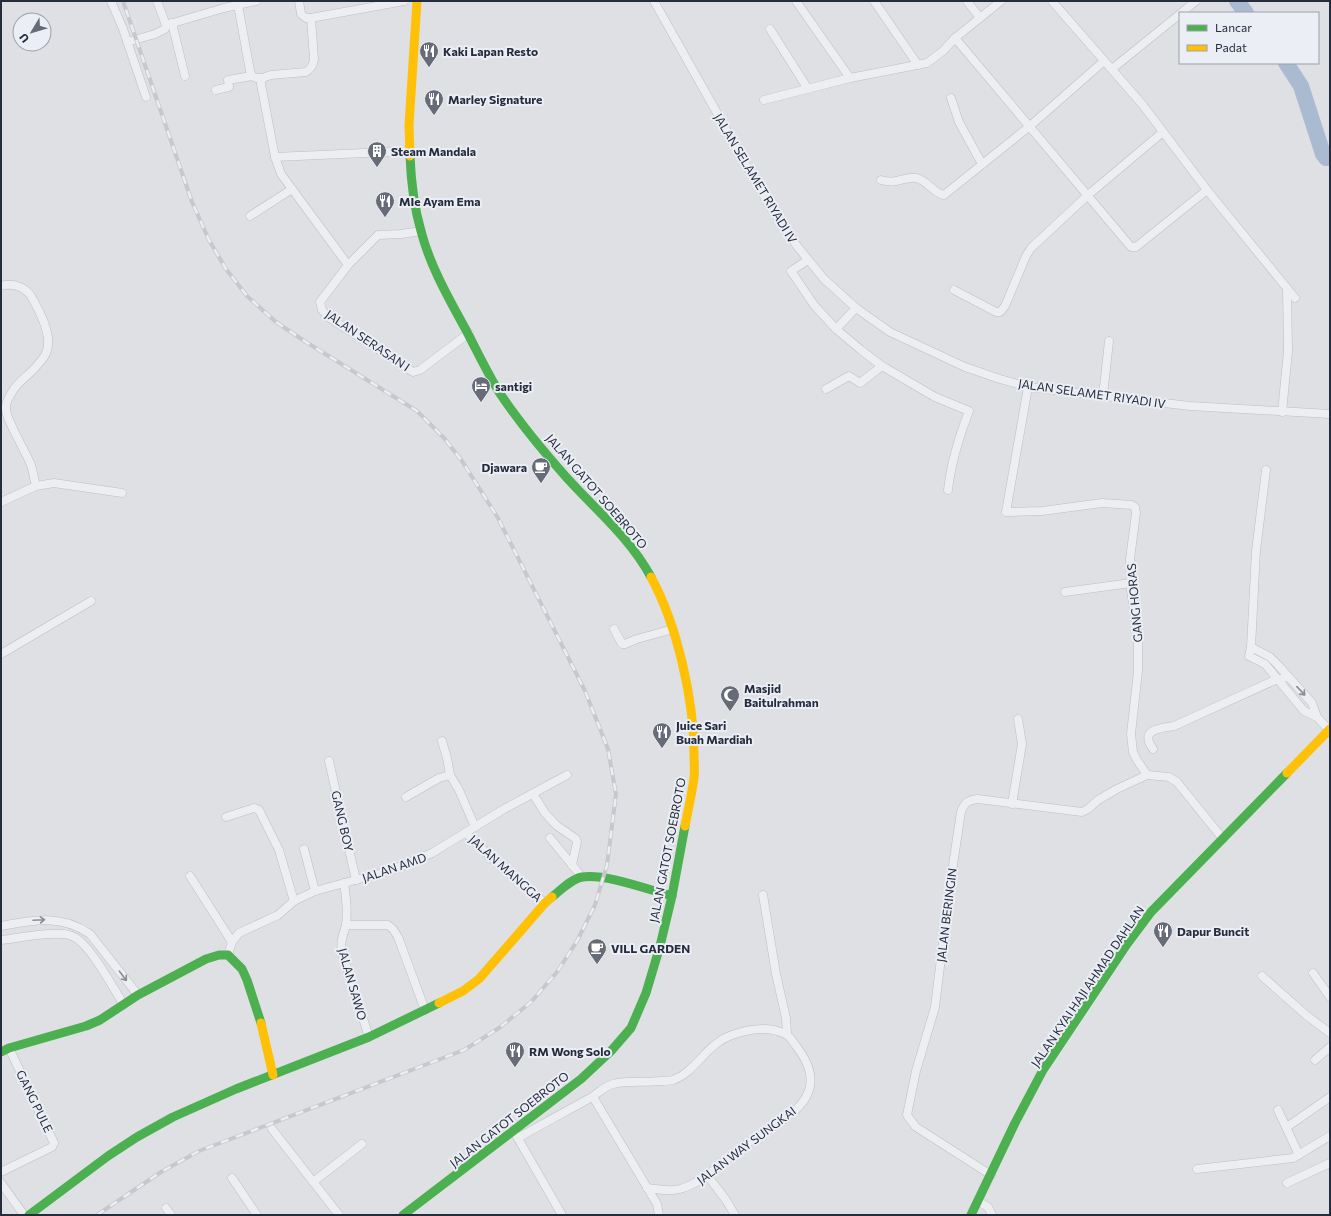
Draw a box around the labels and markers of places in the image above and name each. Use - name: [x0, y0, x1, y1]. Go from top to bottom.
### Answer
- restaurant icon: Kaki Lapan Resto: [418, 40, 440, 68]
- place label: Kaki Lapan Resto: [443, 44, 538, 58]
- restaurant icon: Marley Signature: [423, 88, 445, 116]
- place label: Marley Signature: [448, 92, 542, 106]
- building icon: Steam Mandala: [366, 140, 388, 168]
- place label: Steam Mandala: [391, 144, 476, 158]
- restaurant icon: MIe Ayam Ema: [374, 190, 396, 218]
- place label: MIe Ayam Ema: [399, 194, 481, 208]
- hotel icon: santigi: [470, 375, 492, 403]
- place label: santigi: [495, 379, 532, 393]
- cafe icon: Djawara: [530, 456, 552, 484]
- place label: Djawara: [481, 460, 527, 474]
- place label: Masjid Baitulrahman: [744, 681, 819, 709]
- mosque icon: Masjid Baitulrahman: [719, 684, 741, 712]
- place label: Juice Sari Buah Mardiah: [676, 718, 753, 746]
- restaurant icon: Juice Sari Buah Mardiah: [651, 721, 673, 749]
- restaurant icon: Dapur Buncit: [1152, 920, 1174, 948]
- place label: Dapur Buncit: [1177, 924, 1249, 938]
- cafe icon: VILL GARDEN: [586, 937, 608, 965]
- place label: VILL GARDEN: [611, 941, 690, 955]
- restaurant icon: RM Wong Solo: [504, 1040, 526, 1068]
- place label: RM Wong Solo: [529, 1044, 611, 1058]

